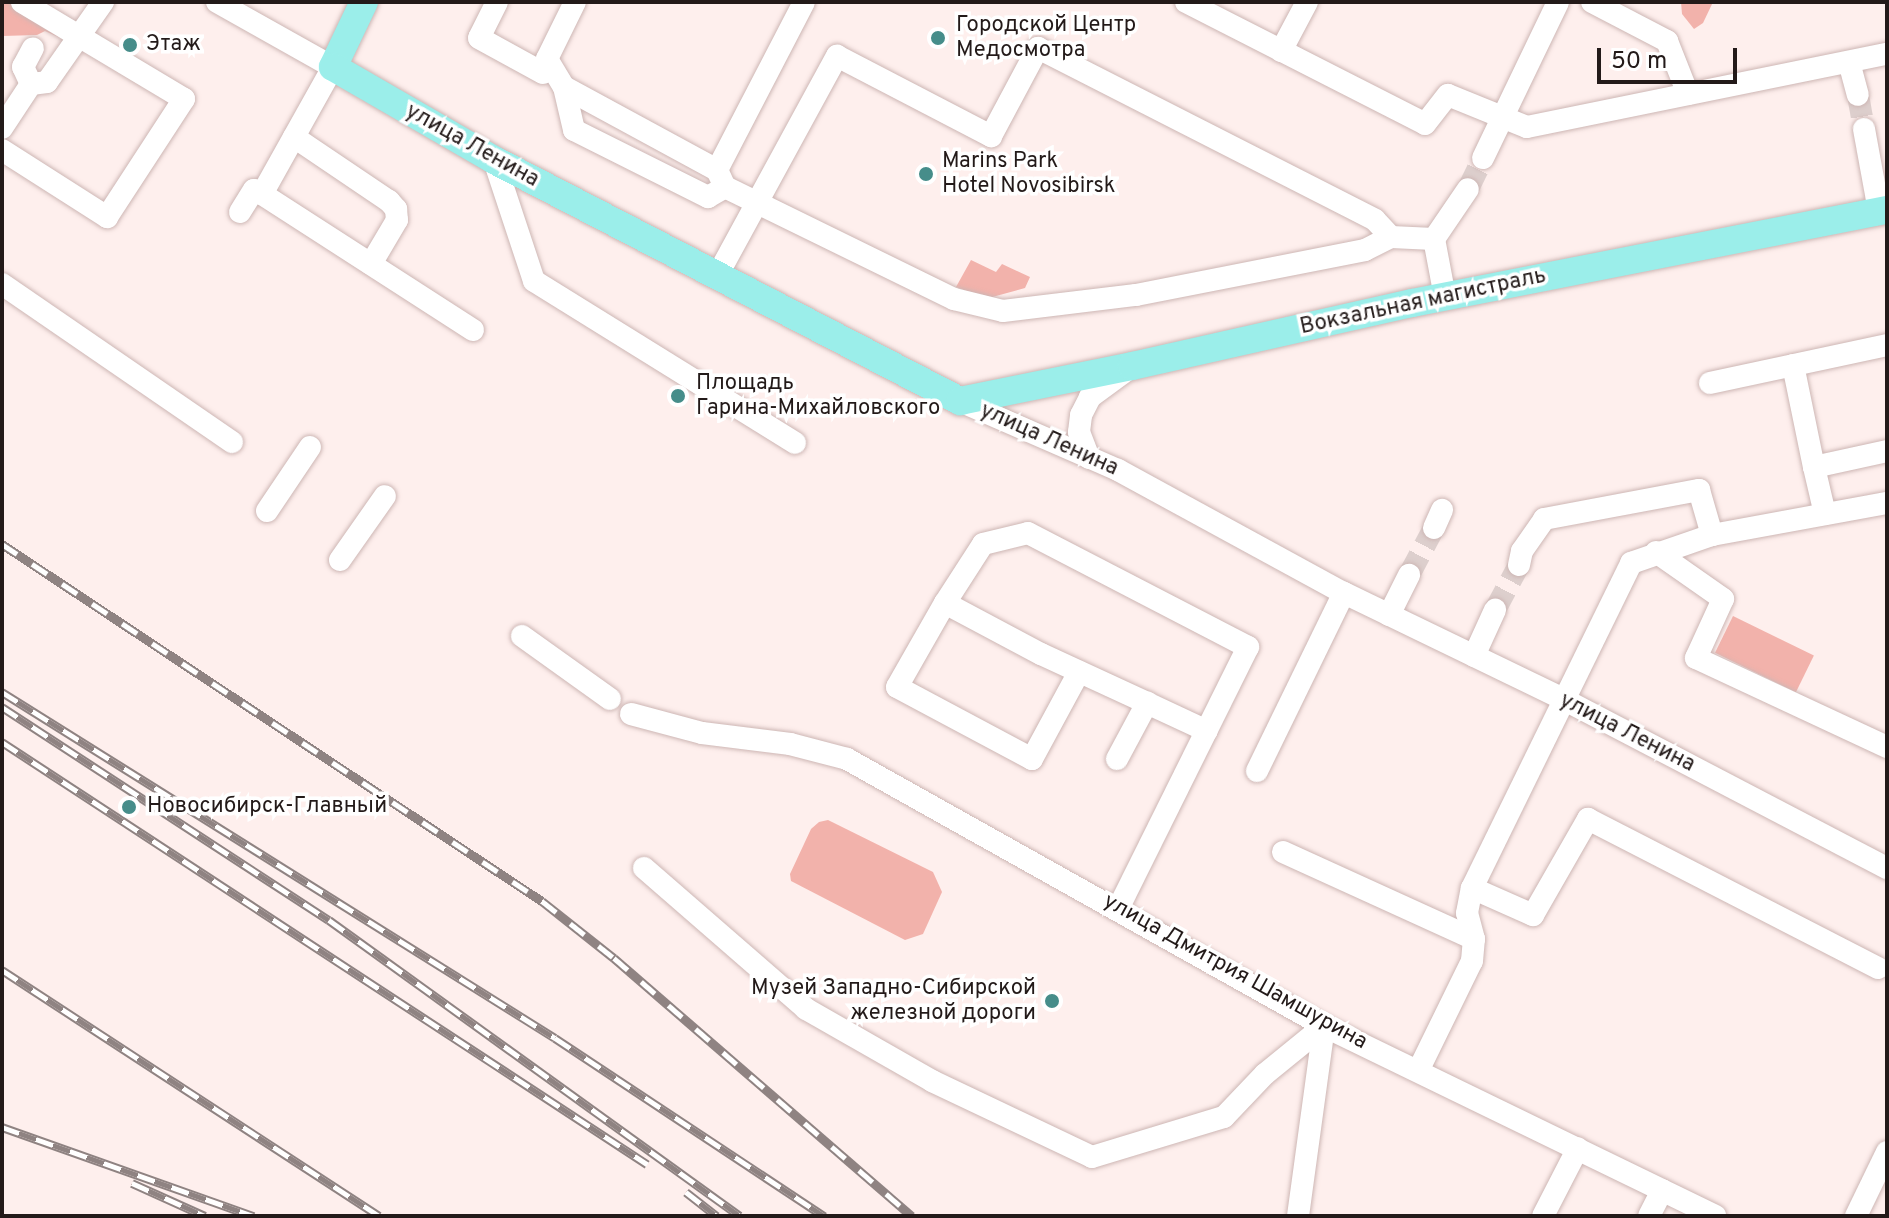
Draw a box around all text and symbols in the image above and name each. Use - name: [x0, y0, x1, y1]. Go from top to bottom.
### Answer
- place label: Городской Центр Медосмотра: [956, 12, 1136, 64]
- marker: Городской Центр Медосмотра: [927, 27, 949, 49]
- place label: Этаж: [146, 32, 201, 58]
- scale bar: [1601, 32, 1741, 82]
- marker: Этаж: [121, 36, 139, 54]
- text: 50 m: [1611, 47, 1667, 77]
- street label: улица Ленина: [401, 98, 543, 194]
- place label: Marins Park Hotel Novosibirsk: [942, 148, 1116, 200]
- marker: Marins Park Hotel Novosibirsk: [917, 165, 935, 183]
- street label: Вокзальная магистраль: [1298, 263, 1548, 341]
- place label: Площадь Гарина-Михайловского: [696, 370, 940, 422]
- marker: Площадь Гарина-Михайловского: [667, 385, 689, 407]
- street label: улица Ленина: [976, 398, 1122, 482]
- street label: улица Ленина: [1555, 688, 1699, 778]
- place label: Новосибирск-Главный: [147, 794, 387, 820]
- marker: Новосибирск-Главный: [118, 796, 140, 818]
- street label: улица Дмитрия Шамшурина: [1098, 888, 1372, 1056]
- place label: Музей Западно-Сибирской железной дороги: [751, 975, 1036, 1026]
- marker: Музей Западно-Сибирской железной дороги: [1043, 992, 1061, 1010]

